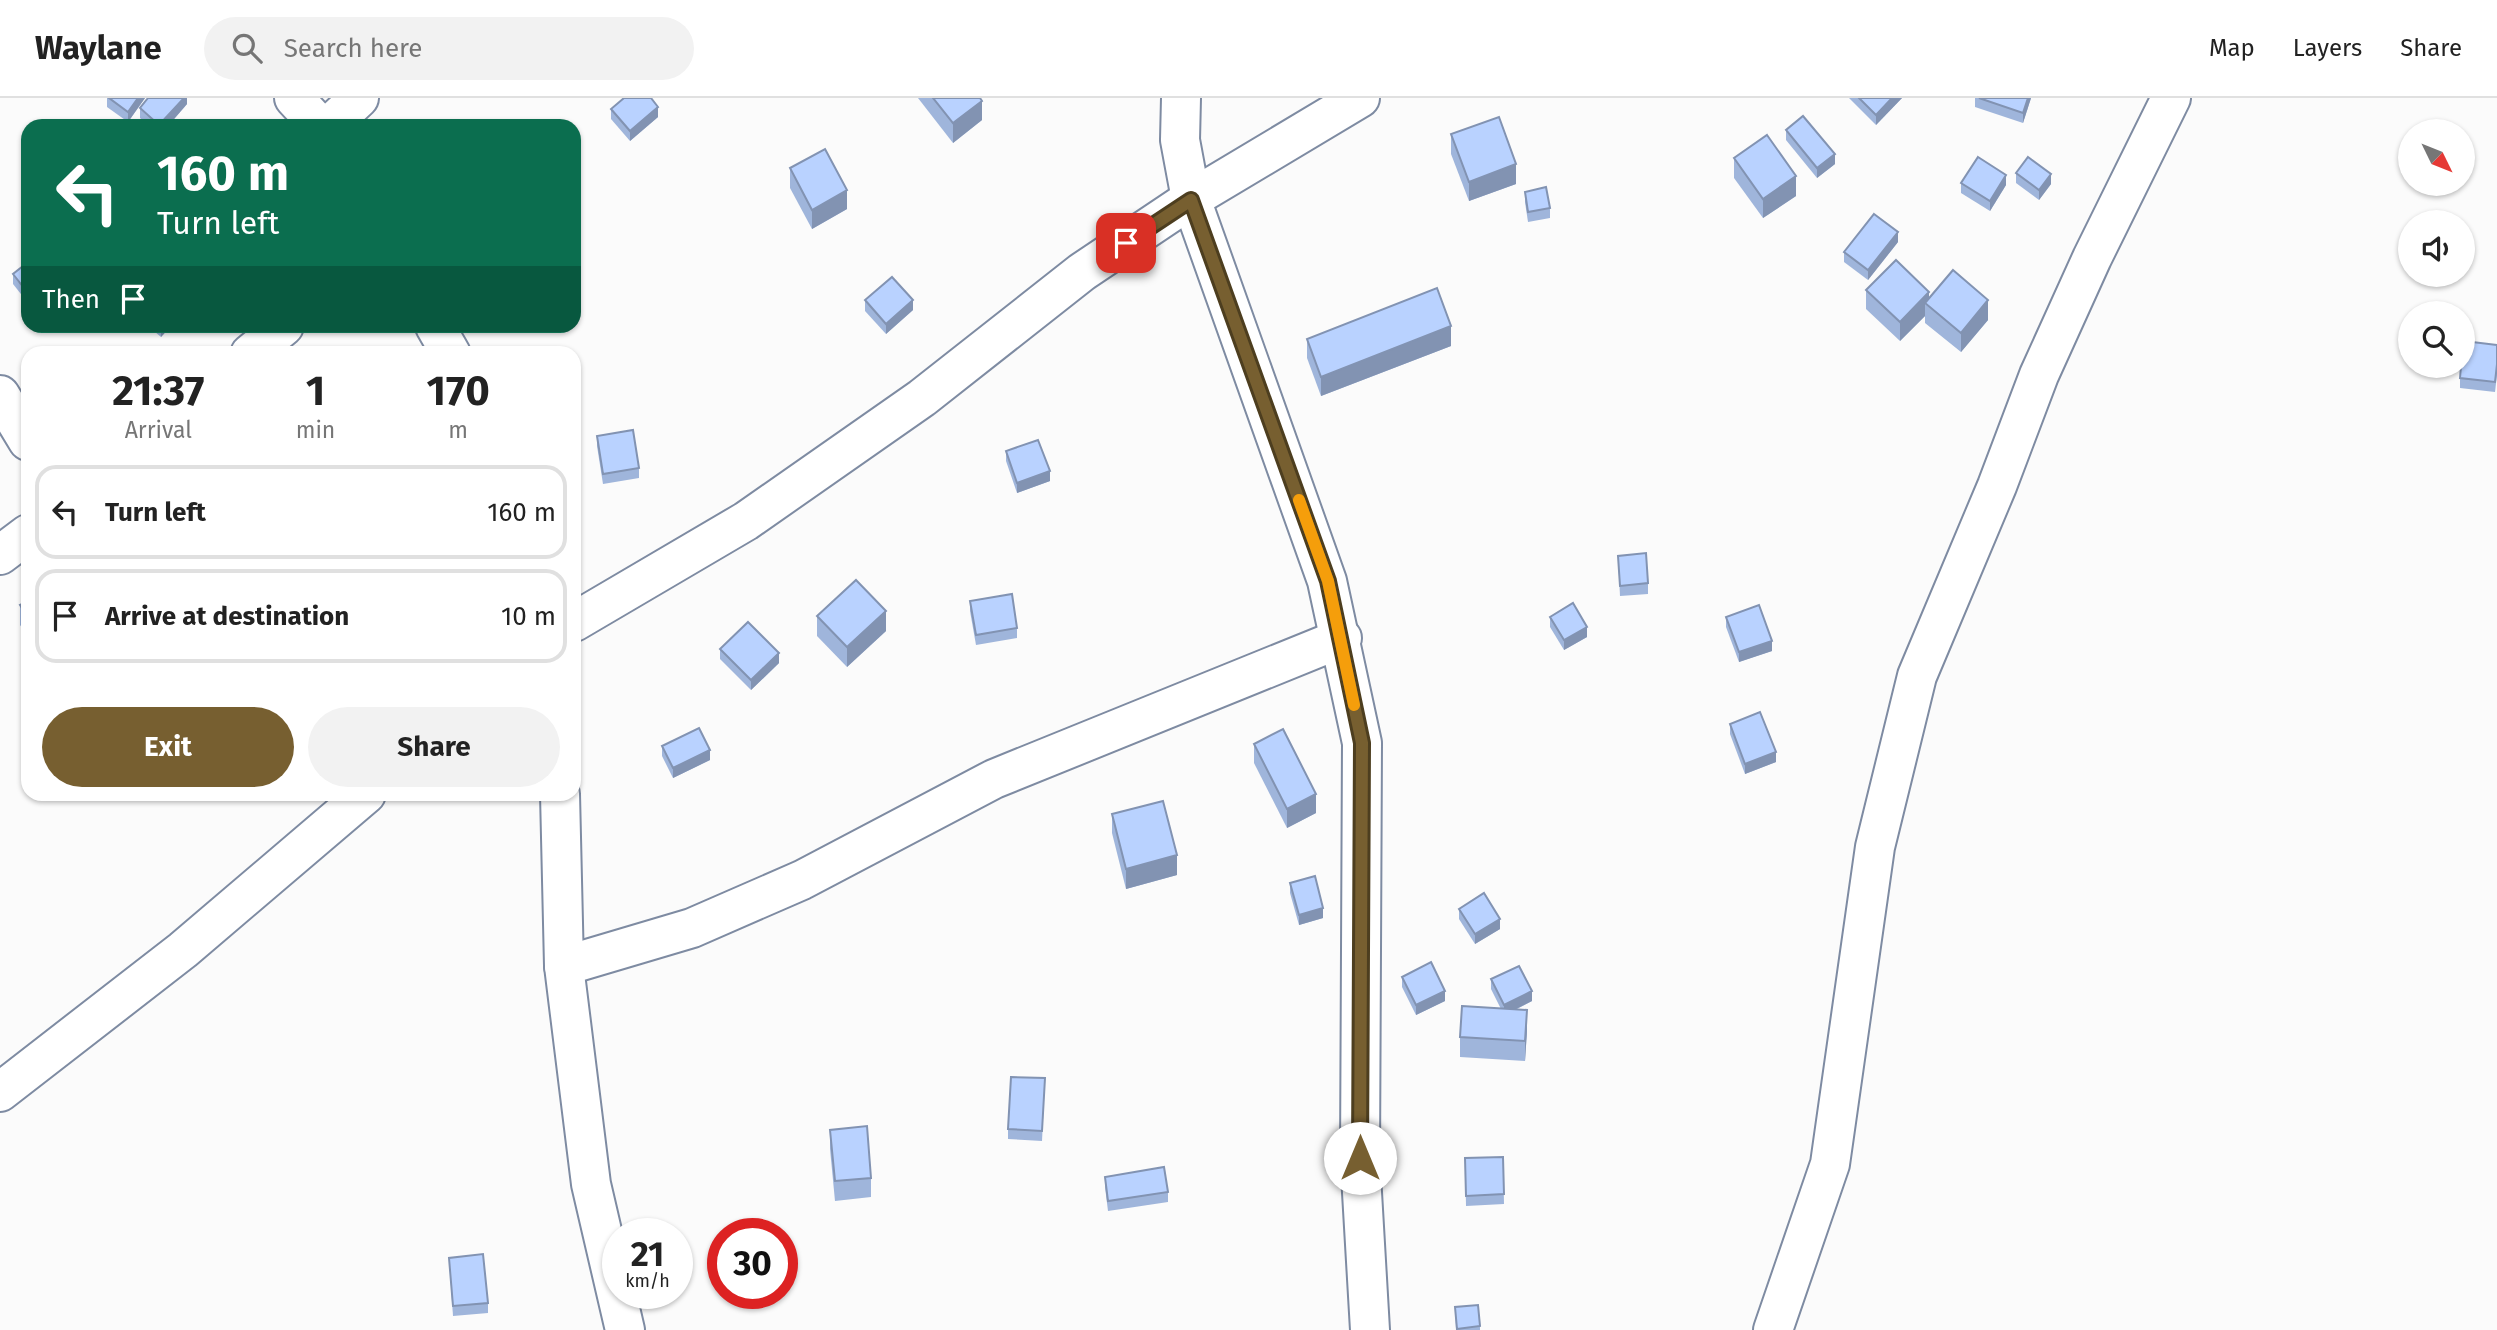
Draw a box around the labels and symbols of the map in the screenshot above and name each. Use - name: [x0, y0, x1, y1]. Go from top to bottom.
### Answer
- north arrow: [2398, 119, 2474, 196]
- pin: [1096, 213, 1156, 273]
- position arrow: [1323, 1121, 1397, 1195]
- speed limit sign: 30: [707, 1218, 798, 1309]

